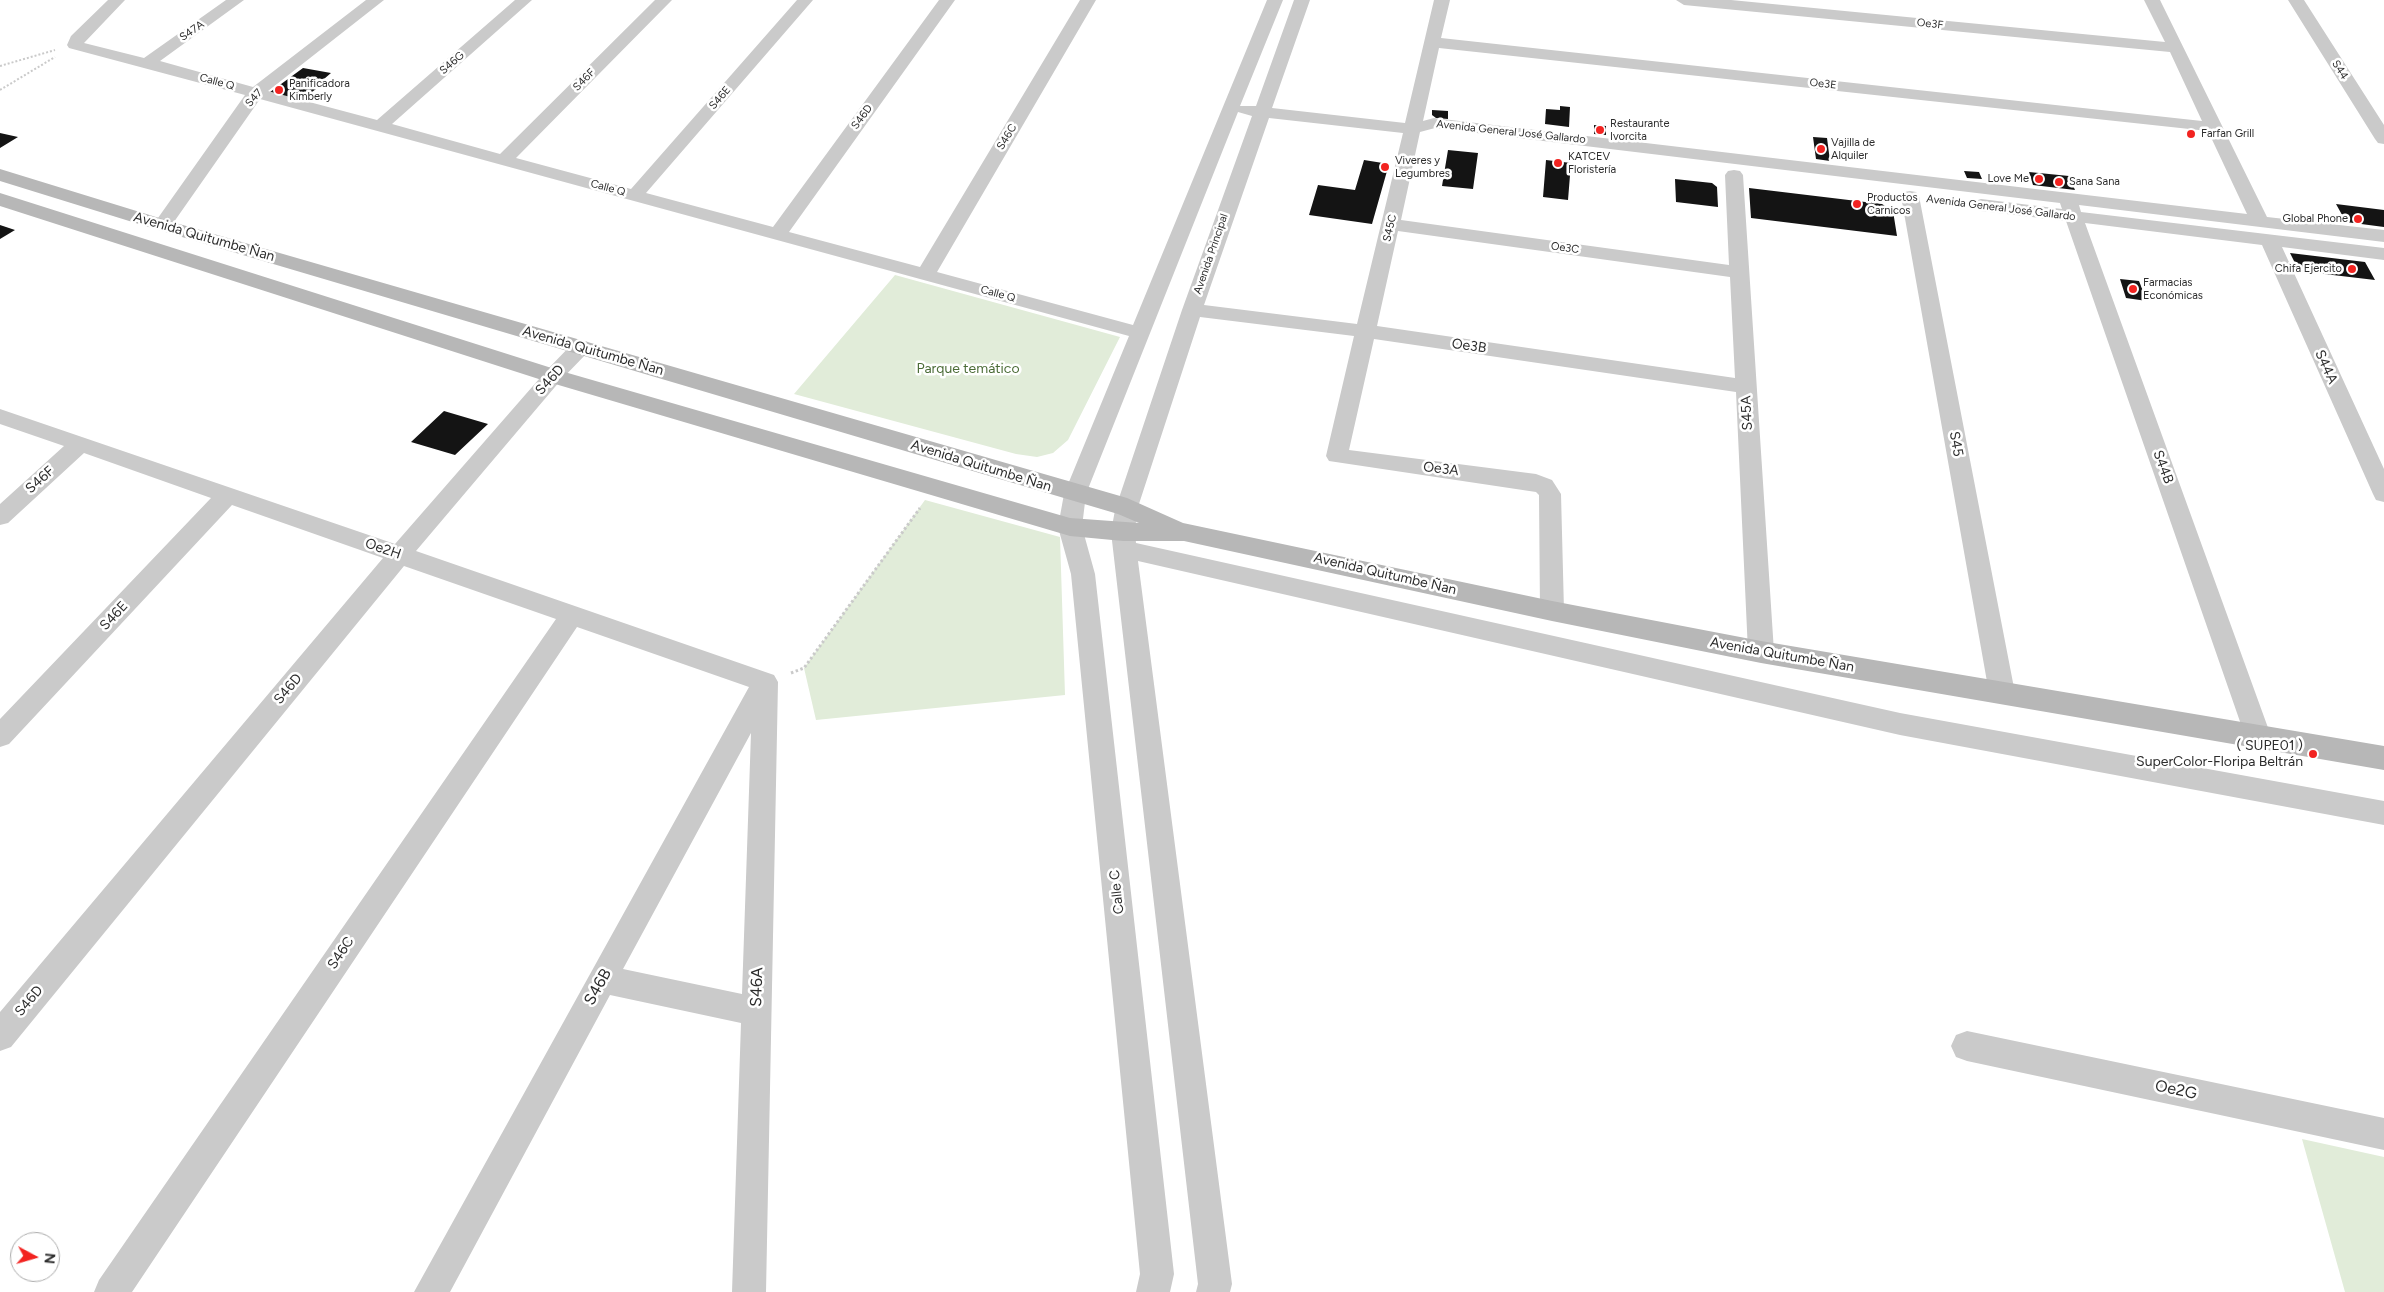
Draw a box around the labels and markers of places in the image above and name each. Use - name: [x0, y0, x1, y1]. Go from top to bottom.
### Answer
- place label: Panificadora Kimberly: [289, 77, 350, 103]
- marker: Panificadora Kimberly: [273, 84, 285, 96]
- place label: Restaurante Ivorcita: [1610, 117, 1669, 143]
- marker: Restaurante Ivorcita: [1594, 124, 1606, 136]
- place label: Farfan Grill: [2201, 127, 2254, 141]
- marker: Farfan Grill: [2185, 128, 2197, 140]
- place label: Vajilla de Alquiler: [1831, 136, 1875, 162]
- marker: Vajilla de Alquiler: [1815, 143, 1827, 155]
- place label: KATCEV Floristería: [1568, 150, 1616, 176]
- place label: Viveres y Legumbres: [1395, 154, 1450, 180]
- marker: KATCEV Floristería: [1552, 157, 1564, 169]
- marker: Viveres y Legumbres: [1379, 161, 1391, 173]
- place label: Love Me: [1987, 172, 2029, 186]
- marker: Love Me: [2033, 173, 2045, 185]
- place label: Sana Sana: [2069, 175, 2120, 189]
- marker: Sana Sana: [2053, 176, 2065, 188]
- place label: Productos Carnicos: [1867, 191, 1918, 217]
- marker: Productos Carnicos: [1851, 198, 1863, 210]
- place label: Global Phone: [2283, 212, 2348, 226]
- marker: Global Phone: [2352, 213, 2364, 225]
- place label: Chifa Ejercito: [2275, 262, 2342, 276]
- marker: Chifa Ejercito: [2346, 263, 2358, 275]
- place label: Farmacias Económicas: [2143, 276, 2203, 302]
- marker: Farmacias Económicas: [2127, 283, 2139, 295]
- place label: ( SUPE01 ) SuperColor-Floripa Beltrán: [2136, 738, 2303, 770]
- marker: ( SUPE01 ) SuperColor-Floripa Beltrán: [2307, 748, 2319, 760]

